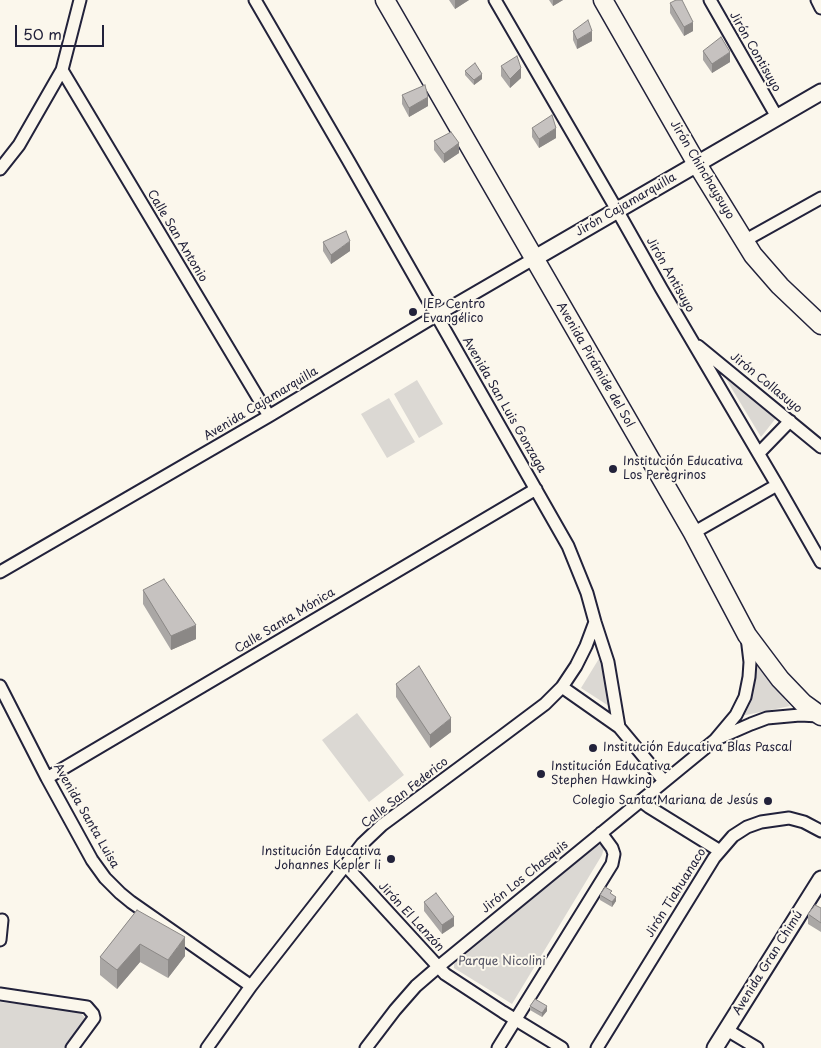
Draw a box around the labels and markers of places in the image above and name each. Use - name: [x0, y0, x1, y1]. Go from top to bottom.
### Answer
- place label: IEP Centro Evangélico: [423, 298, 485, 326]
- marker: IEP Centro Evangélico: [407, 306, 419, 318]
- place label: Institución Educativa Los Peregrinos: [623, 455, 743, 483]
- marker: Institución Educativa Los Peregrinos: [607, 463, 619, 475]
- place label: Institución Educativa Blas Pascal: [603, 741, 792, 755]
- marker: Institución Educativa Blas Pascal: [587, 742, 599, 754]
- place label: Institución Educativa Stephen Hawking: [551, 760, 671, 788]
- marker: Institución Educativa Stephen Hawking: [535, 768, 547, 780]
- place label: Colegio Santa Mariana de Jesús: [572, 794, 758, 808]
- marker: Colegio Santa Mariana de Jesús: [762, 795, 774, 807]
- place label: Institución Educativa Johannes Kepler Ii: [261, 845, 381, 873]
- marker: Institución Educativa Johannes Kepler Ii: [385, 853, 397, 865]

